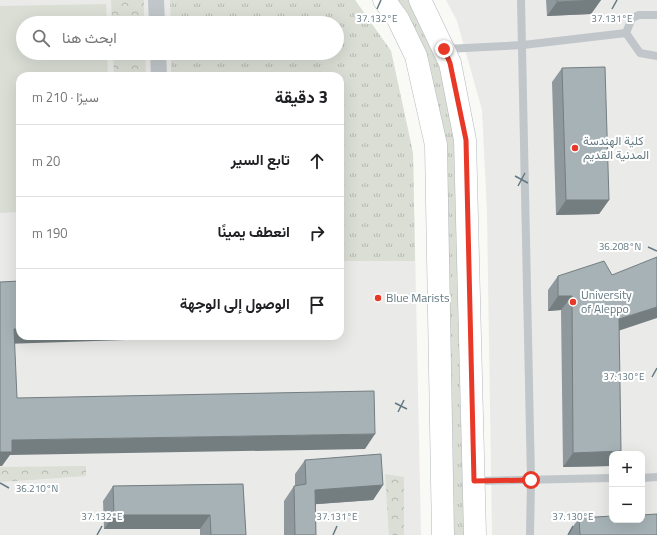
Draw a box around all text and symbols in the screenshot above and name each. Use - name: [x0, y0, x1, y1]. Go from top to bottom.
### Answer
- text: 37.132°E: [356, 11, 398, 26]
- text: 37.131°E: [591, 11, 633, 26]
- search box: [16, 16, 344, 60]
- text: ابحث هنا: [62, 26, 117, 49]
- icon: search: [30, 27, 52, 49]
- route end: [435, 40, 453, 58]
- text: 3 دقيقة: [275, 84, 328, 110]
- text: سيرًا · 210 m: [32, 87, 99, 107]
- place label: كلية الهندسة المدنية القديم: [583, 131, 649, 164]
- marker: كلية الهندسة المدنية القديم: [570, 143, 580, 153]
- text: تابع السير: [231, 148, 290, 171]
- icon: ahead: [306, 150, 328, 172]
- text: 20 m: [32, 151, 60, 171]
- text: انعطف يمينًا: [218, 220, 290, 243]
- icon: right: [306, 222, 328, 244]
- text: 190 m: [32, 223, 68, 243]
- text: 36.208°N: [599, 239, 641, 254]
- place label: University of Aleppo: [581, 285, 632, 318]
- place label: Blue Marists: [386, 288, 450, 307]
- text: الوصول إلى الوجهة: [180, 292, 290, 315]
- marker: Blue Marists: [373, 293, 383, 303]
- icon: arrive: [306, 294, 328, 316]
- marker: University of Aleppo: [568, 297, 578, 307]
- text: 37.130°E: [603, 369, 645, 384]
- map controls: [609, 451, 645, 523]
- button: +: [609, 451, 645, 487]
- route start: [522, 471, 540, 489]
- text: 36.210°N: [16, 481, 58, 496]
- button: −: [609, 487, 645, 523]
- text: 37.132°E: [81, 509, 123, 524]
- text: 37.131°E: [316, 509, 358, 524]
- text: 37.130°E: [552, 509, 594, 524]

